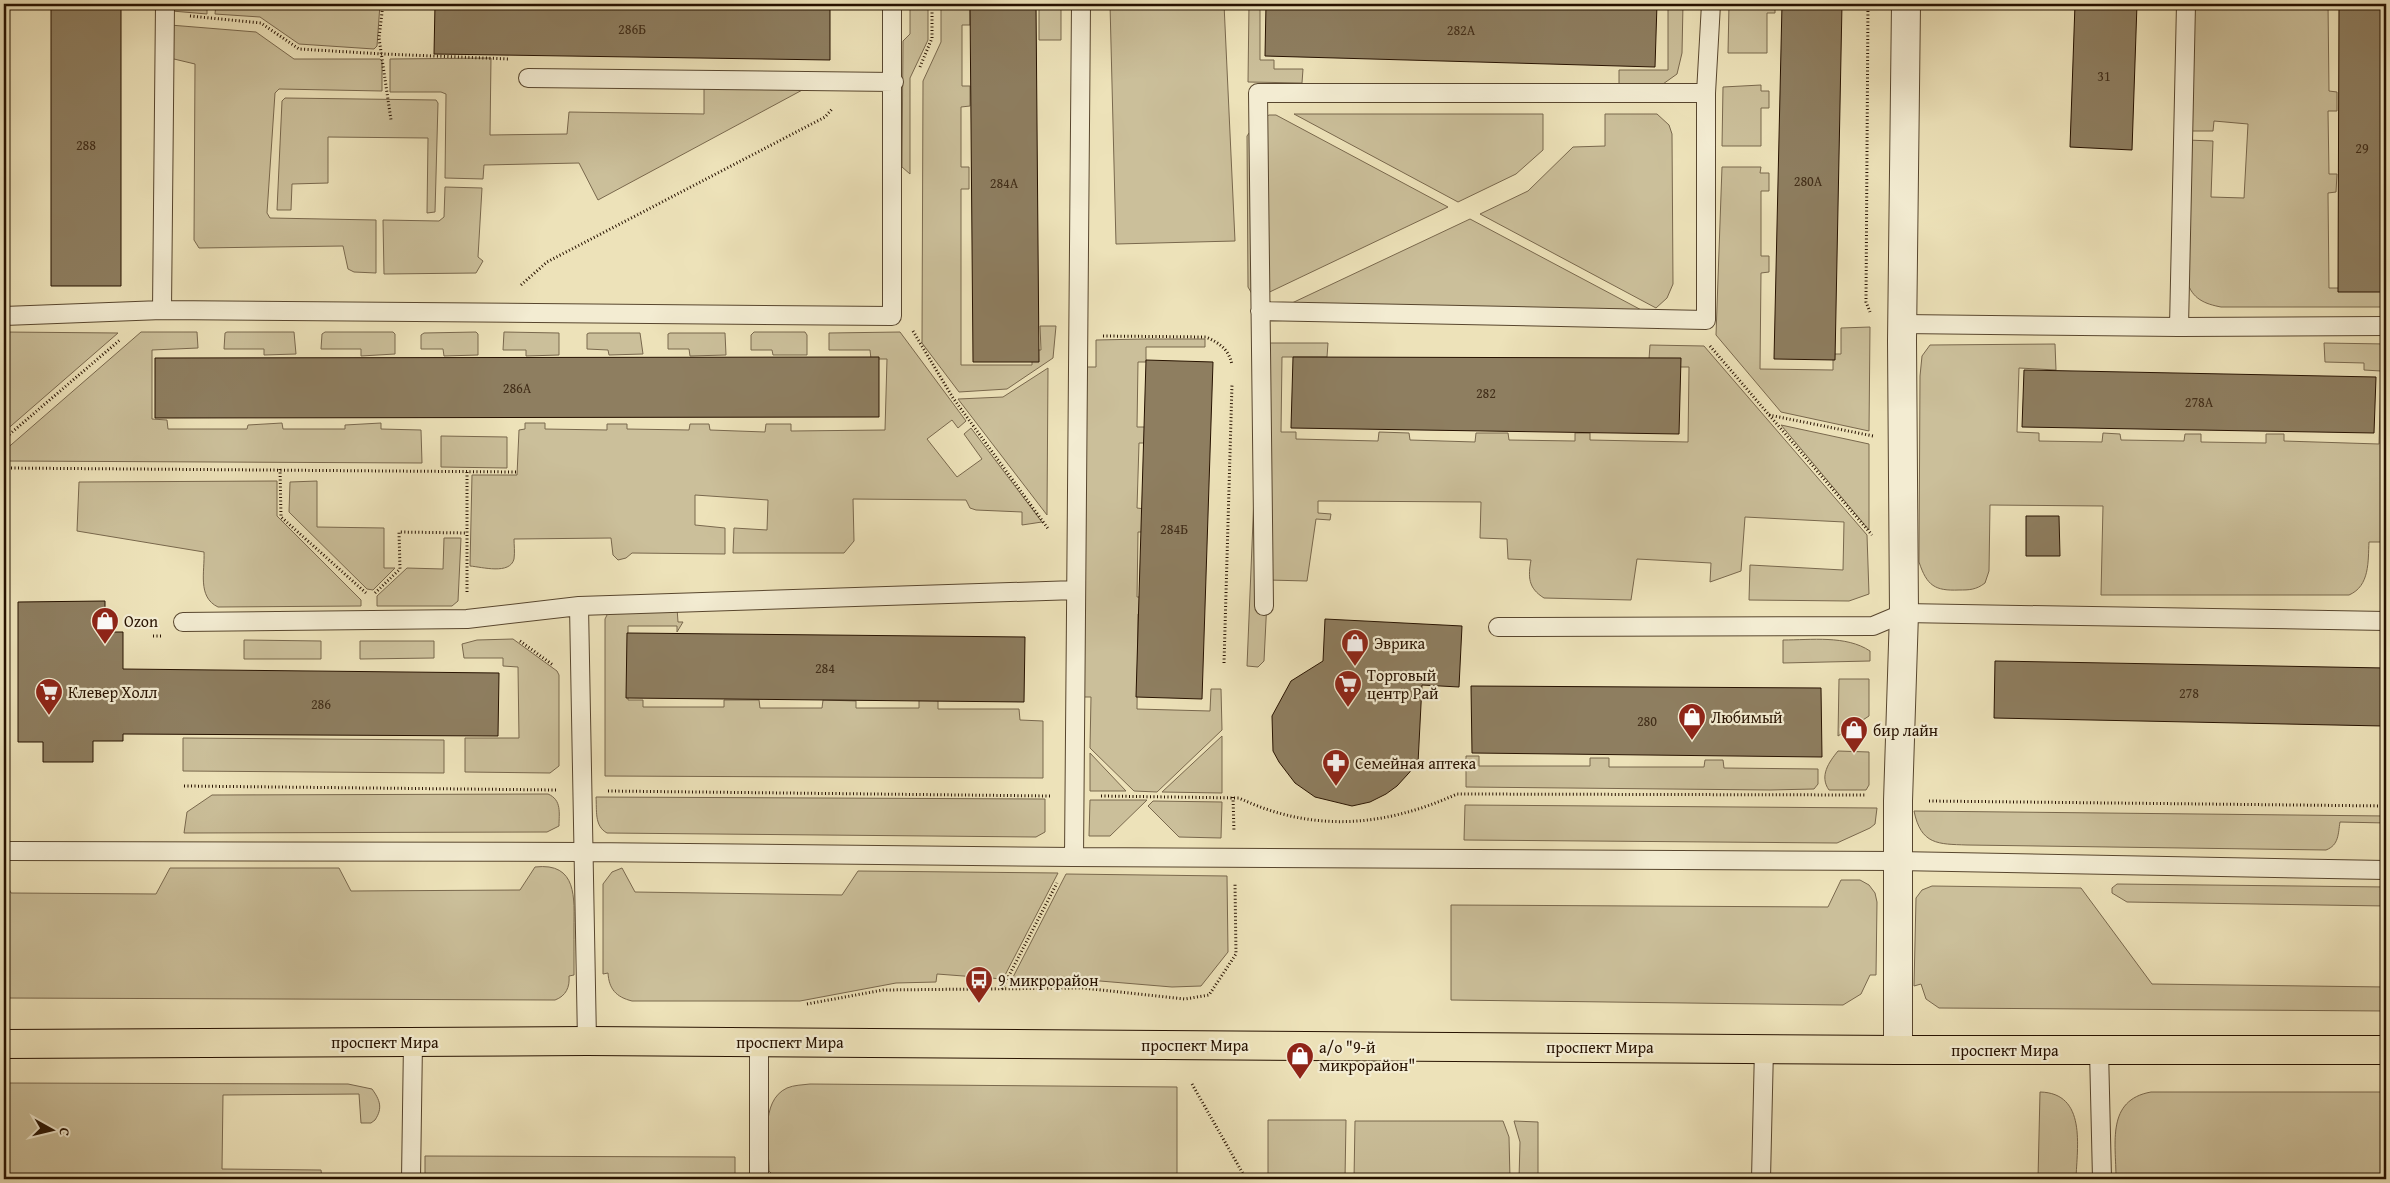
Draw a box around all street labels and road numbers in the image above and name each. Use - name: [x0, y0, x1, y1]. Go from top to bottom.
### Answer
- street label: проспект Мира: [331, 1030, 439, 1054]
- street label: проспект Мира: [736, 1030, 844, 1054]
- street label: проспект Мира: [1141, 1033, 1249, 1057]
- street label: проспект Мира: [1546, 1035, 1654, 1059]
- street label: проспект Мира: [1951, 1038, 2059, 1062]

